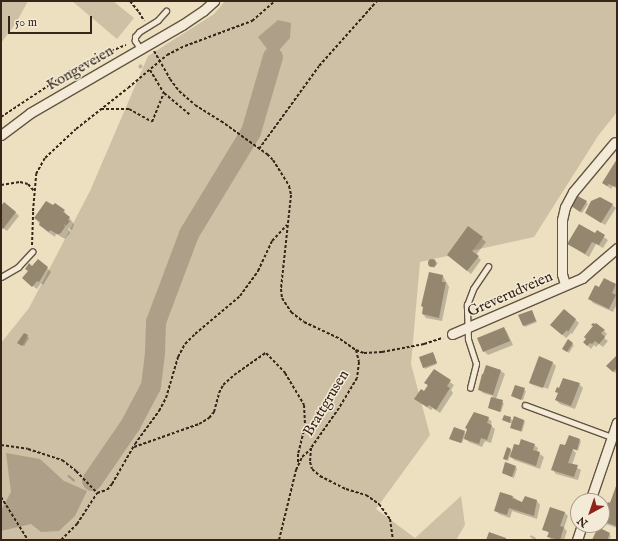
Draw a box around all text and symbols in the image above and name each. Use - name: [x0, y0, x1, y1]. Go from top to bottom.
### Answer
- scale bar: [10, 8, 94, 34]
- text: 50 m: [15, 15, 37, 30]
- street label: Kongeveien: [43, 42, 117, 94]
- street label: Greverudveien: [465, 267, 555, 321]
- street label: Brattgrusen: [299, 367, 353, 439]
- north arrow: [570, 493, 610, 533]
- text: N: [575, 513, 591, 530]

